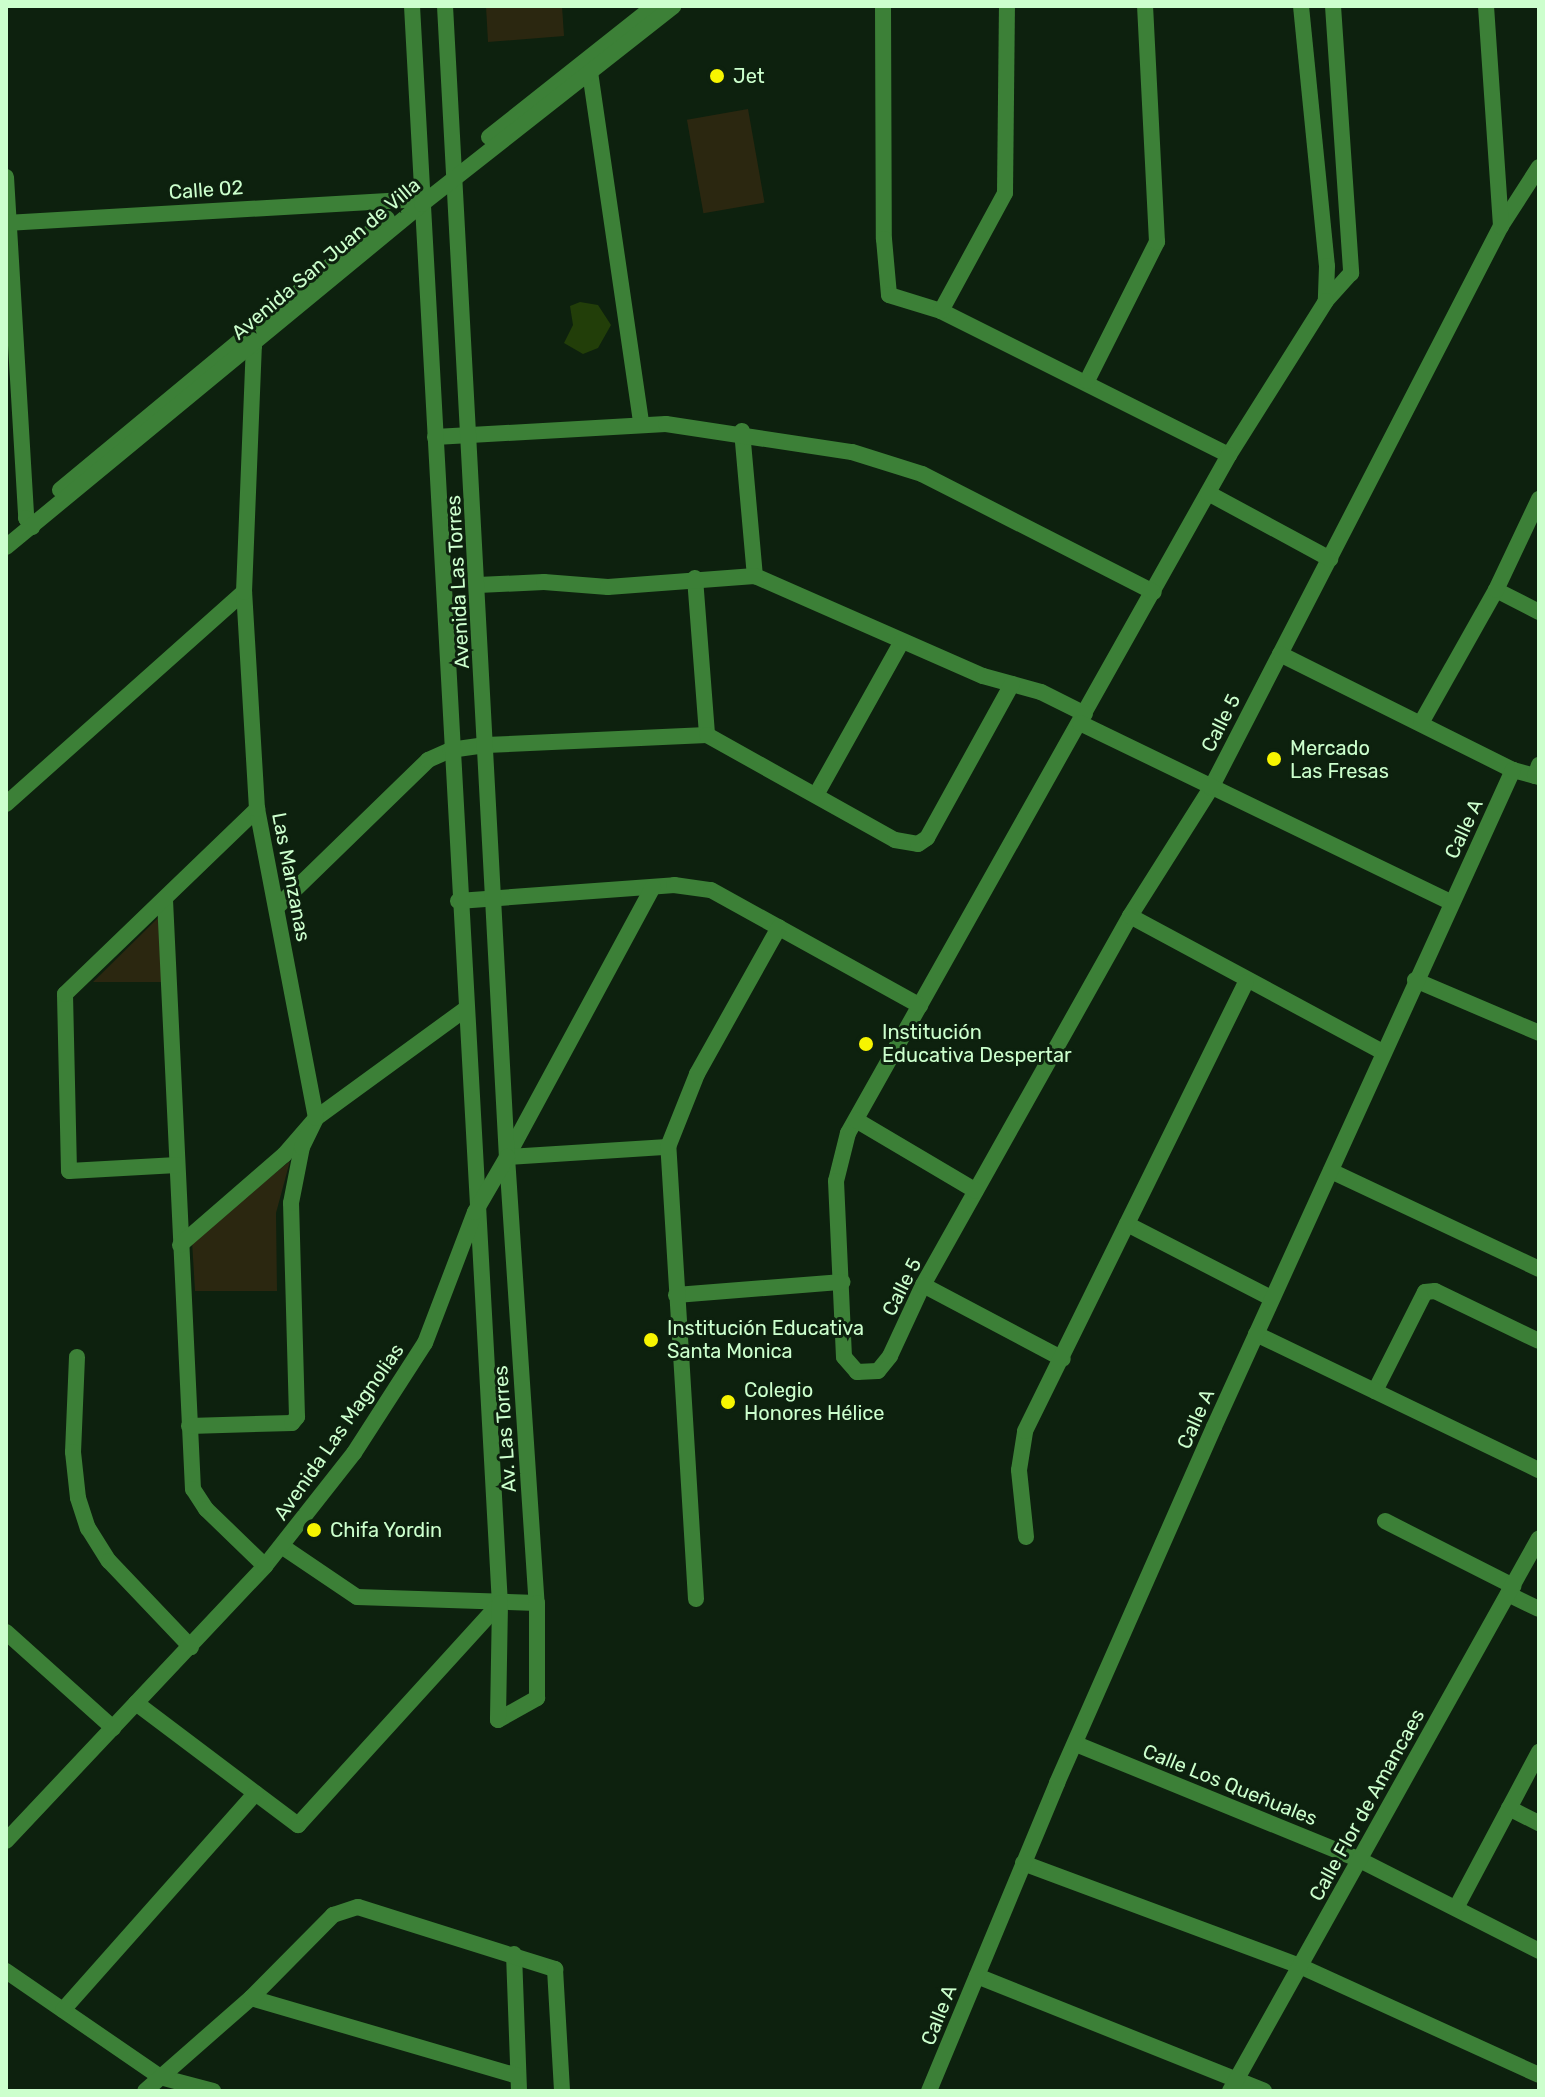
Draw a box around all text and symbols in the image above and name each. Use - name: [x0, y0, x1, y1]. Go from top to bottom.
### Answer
- place label: Jet: [733, 64, 765, 88]
- marker: Jet: [708, 67, 726, 85]
- street label: Avenida San Juan de Villa: [227, 173, 425, 345]
- street label: Calle 02: [168, 175, 244, 205]
- street label: Avenida Las Torres: [441, 494, 475, 670]
- street label: Calle 5: [1196, 690, 1246, 756]
- place label: Mercado Las Fresas: [1290, 736, 1389, 783]
- marker: Mercado Las Fresas: [1265, 750, 1283, 768]
- street label: Calle A: [1440, 795, 1488, 863]
- street label: Las Manzanas: [267, 810, 315, 944]
- place label: Institución Educativa Despertar: [882, 1020, 1072, 1067]
- marker: Institución Educativa Despertar: [857, 1035, 875, 1053]
- street label: Calle 5: [877, 1254, 927, 1320]
- place label: Institución Educativa Santa Monica: [667, 1316, 864, 1363]
- marker: Institución Educativa Santa Monica: [642, 1331, 660, 1349]
- street label: Avenida Las Magnolias: [269, 1339, 409, 1525]
- street label: Av. Las Torres: [489, 1364, 521, 1494]
- place label: Colegio Honores Hélice: [744, 1378, 884, 1425]
- street label: Calle A: [1172, 1385, 1220, 1453]
- marker: Colegio Honores Hélice: [719, 1393, 737, 1411]
- place label: Chifa Yordin: [330, 1518, 443, 1542]
- marker: Chifa Yordin: [305, 1521, 323, 1539]
- street label: Calle Flor de Amancaes: [1304, 1704, 1430, 1906]
- street label: Calle Los Queñuales: [1139, 1739, 1321, 1831]
- street label: Calle A: [916, 1981, 962, 2049]

